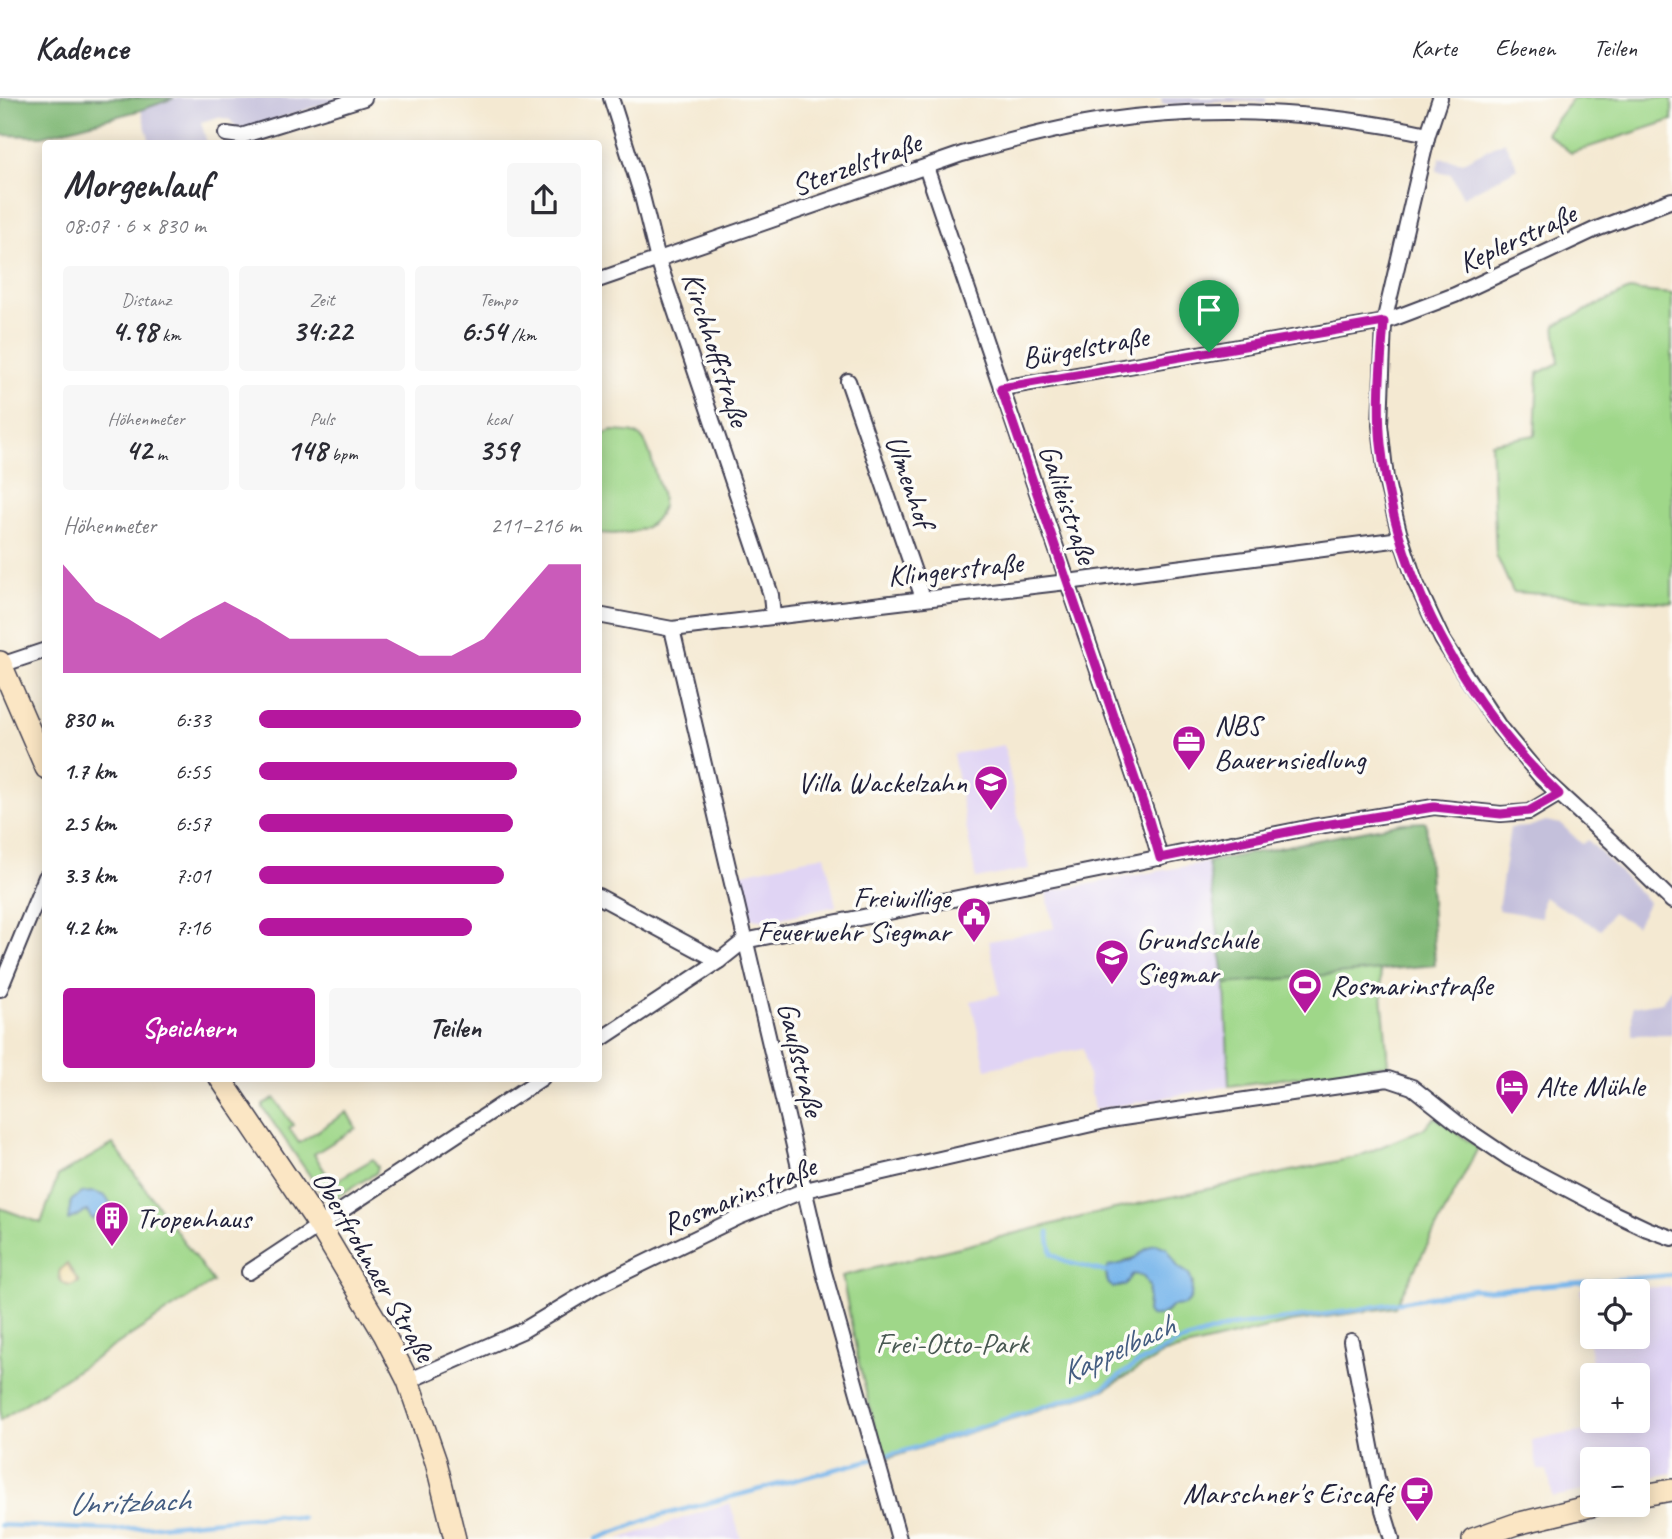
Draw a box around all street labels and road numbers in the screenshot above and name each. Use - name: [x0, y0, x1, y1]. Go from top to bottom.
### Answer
- street label: Sterzelstraße: [786, 122, 928, 205]
- street label: Keplerstraße: [1452, 193, 1584, 282]
- street label: Kirchhoffstraße: [673, 267, 760, 433]
- street label: Bürgelstraße: [1019, 317, 1153, 377]
- street label: Ulmenhof: [877, 430, 946, 538]
- street label: Galileistraße: [1030, 439, 1107, 571]
- street label: Klingerstraße: [886, 543, 1027, 595]
- street label: Gaußstraße: [768, 998, 834, 1122]
- street label: Rosmarinstraße: [657, 1146, 824, 1243]
- street label: Oberfrohnaer Straße: [304, 1163, 445, 1370]

